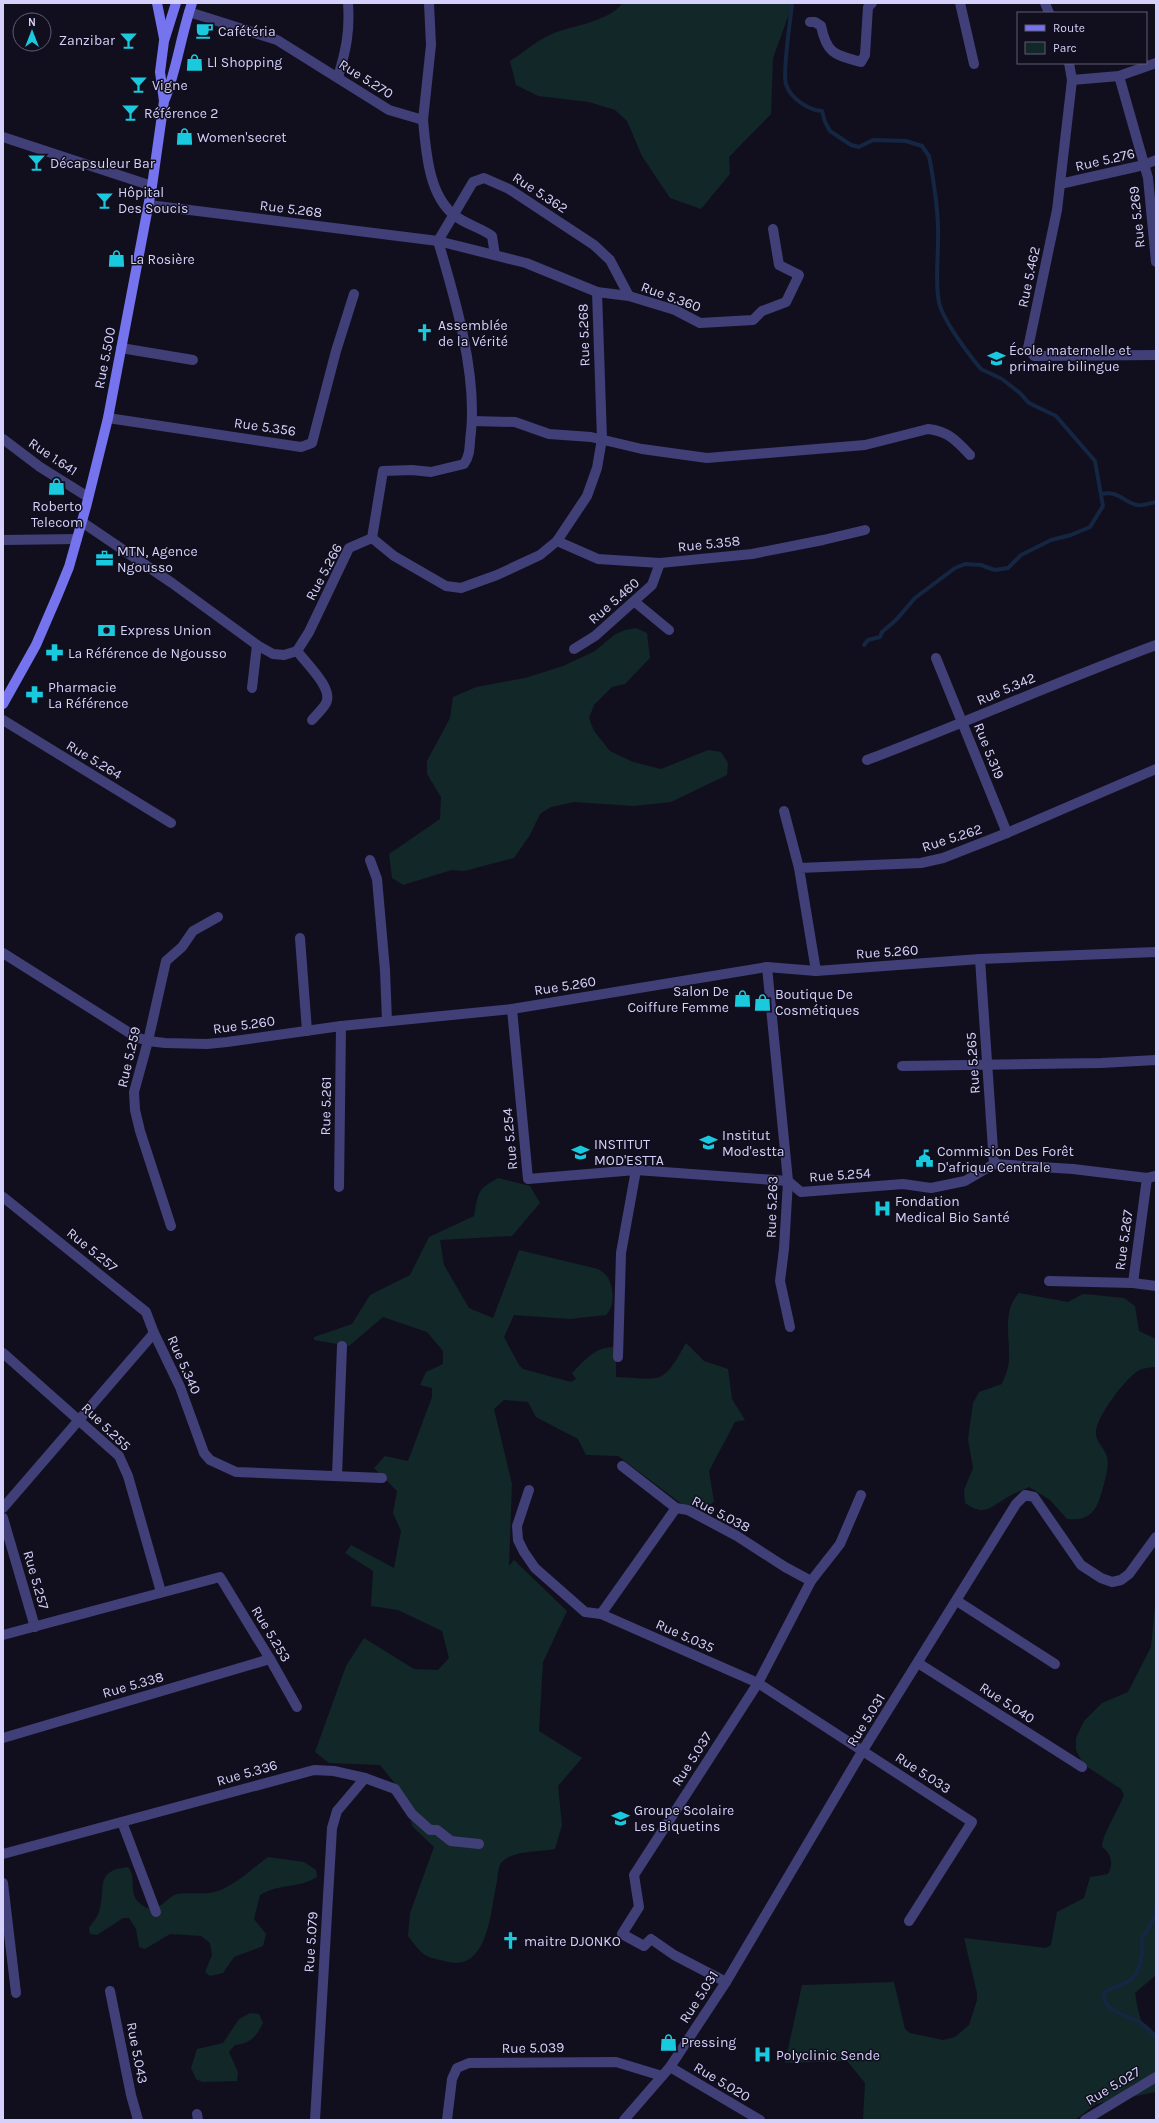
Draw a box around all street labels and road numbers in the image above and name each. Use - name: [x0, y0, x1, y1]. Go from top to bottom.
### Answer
- street label: Rue 5.270: [336, 56, 396, 102]
- street label: Rue 5.276: [1074, 145, 1136, 175]
- street label: Rue 5.362: [509, 169, 571, 217]
- street label: Rue 5.269: [1125, 185, 1149, 249]
- street label: Rue 5.268: [259, 197, 323, 221]
- street label: Rue 5.462: [1014, 245, 1044, 309]
- street label: Rue 5.360: [639, 278, 703, 316]
- street label: Rue 5.268: [574, 303, 594, 367]
- street label: Rue 5.500: [91, 326, 119, 390]
- street label: Rue 5.356: [233, 414, 297, 440]
- street label: Rue 1.641: [25, 435, 81, 479]
- street label: Rue 5.358: [677, 532, 741, 556]
- street label: Rue 5.266: [302, 541, 346, 603]
- street label: Rue 5.460: [585, 574, 643, 628]
- street label: Rue 5.342: [974, 669, 1038, 709]
- street label: Rue 5.319: [970, 720, 1008, 782]
- street label: Rue 5.264: [63, 737, 125, 783]
- street label: Rue 5.262: [920, 820, 984, 856]
- street label: Rue 5.260: [855, 941, 919, 963]
- street label: Rue 5.260: [533, 973, 597, 999]
- street label: Rue 5.260: [212, 1012, 276, 1038]
- street label: Rue 5.259: [114, 1025, 144, 1089]
- street label: Rue 5.265: [962, 1031, 984, 1095]
- street label: Rue 5.261: [317, 1076, 335, 1136]
- street label: Rue 5.254: [499, 1107, 521, 1171]
- street label: Rue 5.254: [809, 1164, 872, 1186]
- street label: Rue 5.263: [762, 1176, 782, 1238]
- street label: Rue 5.267: [1111, 1208, 1137, 1271]
- street label: Rue 5.257: [63, 1224, 121, 1276]
- street label: Rue 5.340: [164, 1333, 204, 1397]
- street label: Rue 5.255: [78, 1399, 134, 1455]
- street label: Rue 5.038: [689, 1492, 753, 1536]
- street label: Rue 5.257: [19, 1549, 53, 1612]
- street label: Rue 5.253: [248, 1603, 294, 1665]
- street label: Rue 5.035: [653, 1616, 717, 1657]
- street label: Rue 5.338: [100, 1668, 166, 1702]
- street label: Rue 5.040: [976, 1679, 1038, 1727]
- street label: Rue 5.031: [843, 1690, 889, 1750]
- street label: Rue 5.037: [668, 1728, 716, 1789]
- street label: Rue 5.033: [892, 1749, 954, 1797]
- street label: Rue 5.336: [215, 1756, 279, 1790]
- street label: Rue 5.079: [300, 1911, 322, 1973]
- street label: Rue 5.031: [676, 1968, 722, 2026]
- street label: Rue 5.043: [123, 2021, 151, 2085]
- street label: Rue 5.039: [502, 2039, 564, 2057]
- street label: Rue 5.020: [691, 2059, 753, 2105]
- street label: Rue 5.027: [1082, 2063, 1144, 2109]

